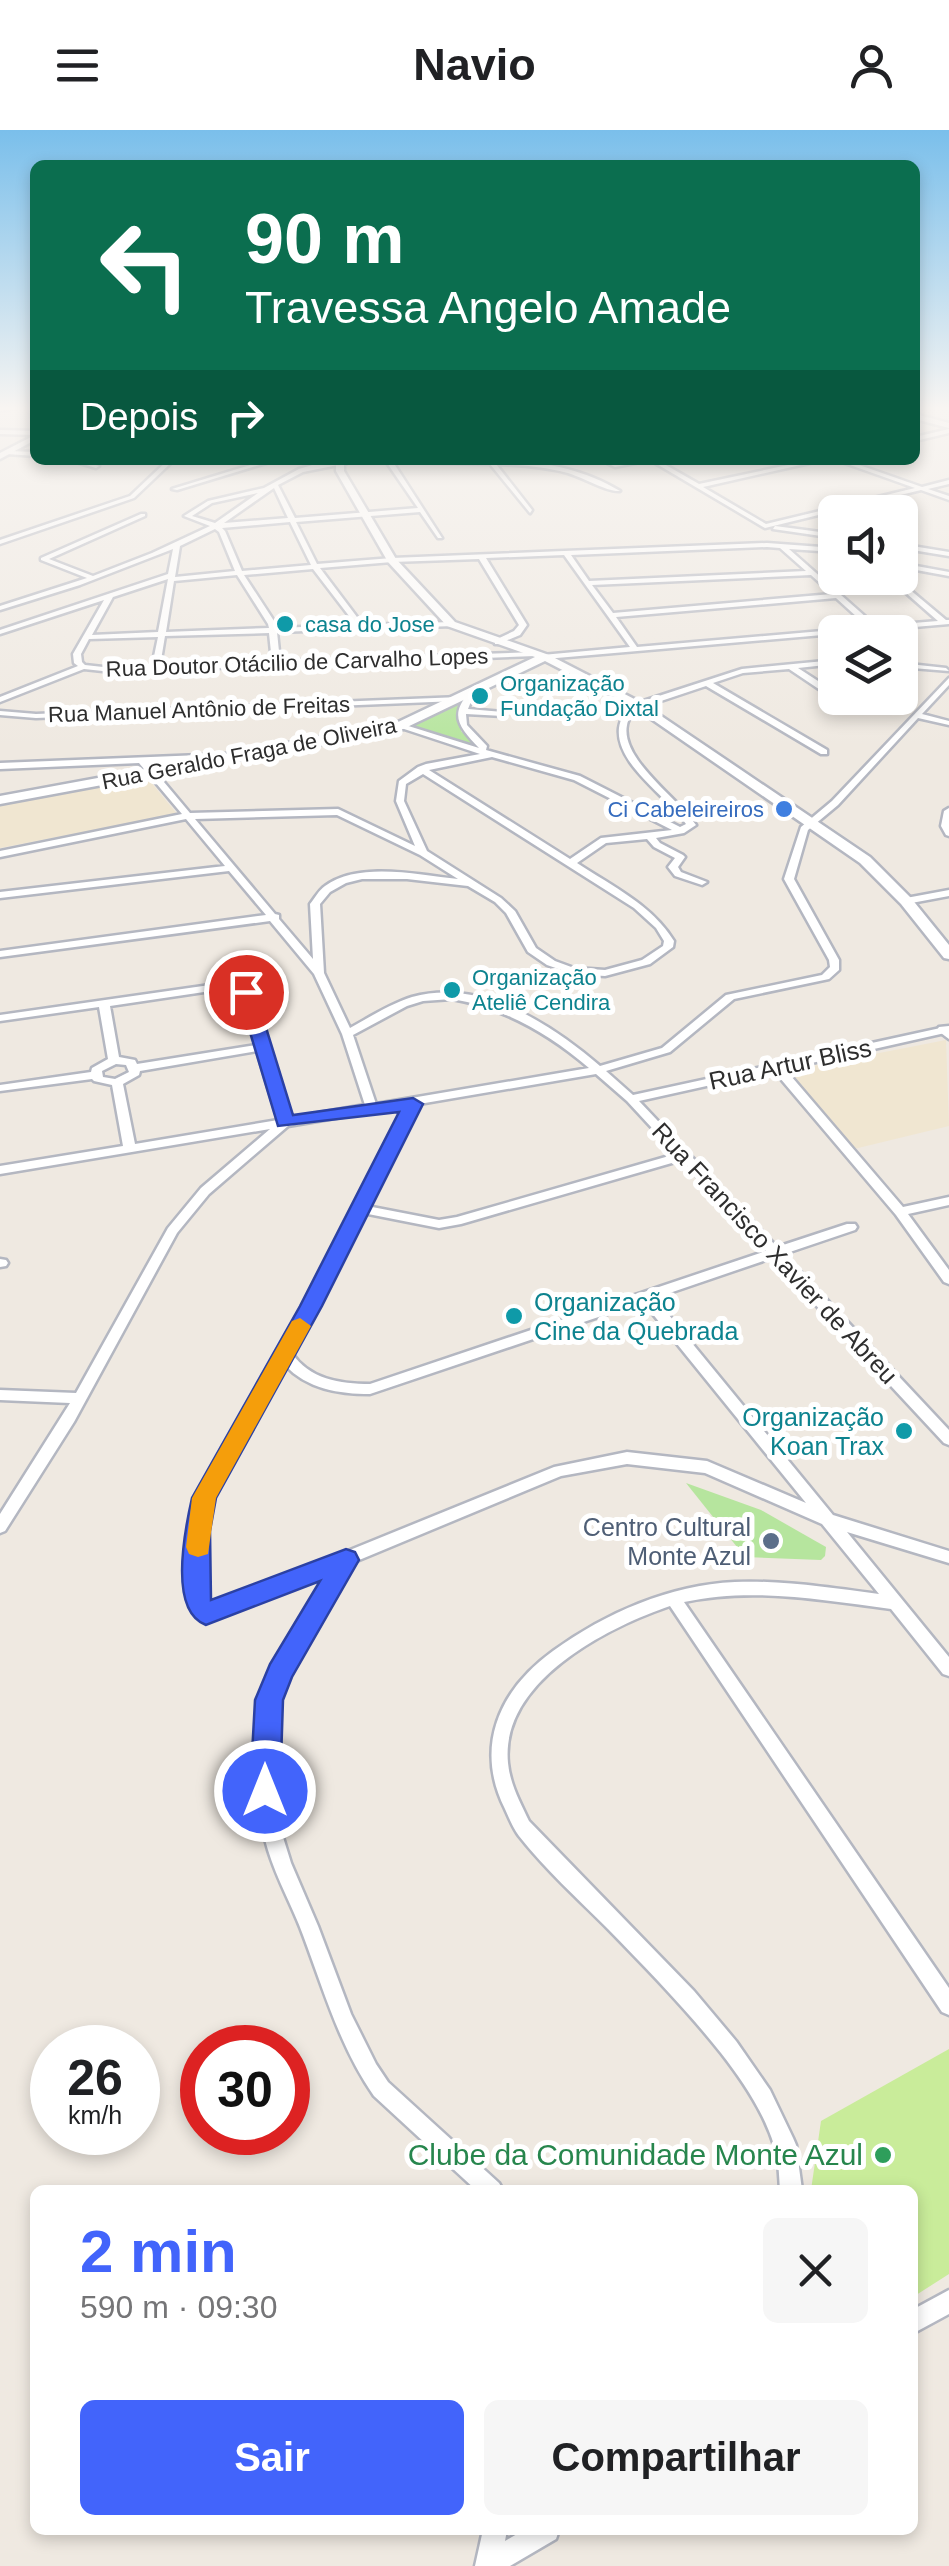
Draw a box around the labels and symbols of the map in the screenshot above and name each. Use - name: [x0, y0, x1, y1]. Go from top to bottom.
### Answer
- place label: casa do Jose: [305, 612, 435, 637]
- marker: casa do Jose: [274, 613, 296, 635]
- street label: Rua Doutor Otácilio de Carvalho Lopes: [105, 643, 489, 682]
- place label: Organização Fundação Dixtal: [500, 671, 659, 721]
- marker: Organização Fundação Dixtal: [469, 685, 491, 707]
- street label: Rua Manuel Antônio de Freitas: [48, 692, 350, 727]
- street label: Rua Geraldo Fraga de Oliveira: [100, 712, 399, 794]
- place label: Ci Cabeleireiros: [607, 797, 764, 822]
- marker: Ci Cabeleireiros: [773, 798, 795, 820]
- pin: [204, 950, 289, 1035]
- place label: Organização Ateliê Cendira: [472, 965, 611, 1015]
- marker: Organização Ateliê Cendira: [441, 979, 463, 1001]
- street label: Rua Artur Bliss: [706, 1033, 874, 1095]
- street label: Rua Francisco Xavier de Abreu: [647, 1117, 903, 1389]
- place label: Organização Cine da Quebrada: [534, 1288, 738, 1345]
- marker: Organização Cine da Quebrada: [503, 1305, 525, 1327]
- place label: Organização Koan Trax: [742, 1403, 884, 1460]
- marker: Organização Koan Trax: [893, 1420, 915, 1442]
- place label: Centro Cultural Monte Azul: [583, 1513, 751, 1570]
- marker: Centro Cultural Monte Azul: [760, 1530, 782, 1552]
- position arrow: [213, 1739, 317, 1843]
- speed limit sign: 30: [180, 2025, 310, 2155]
- place label: Clube da Comunidade Monte Azul: [408, 2138, 863, 2171]
- marker: Clube da Comunidade Monte Azul: [872, 2144, 894, 2166]

